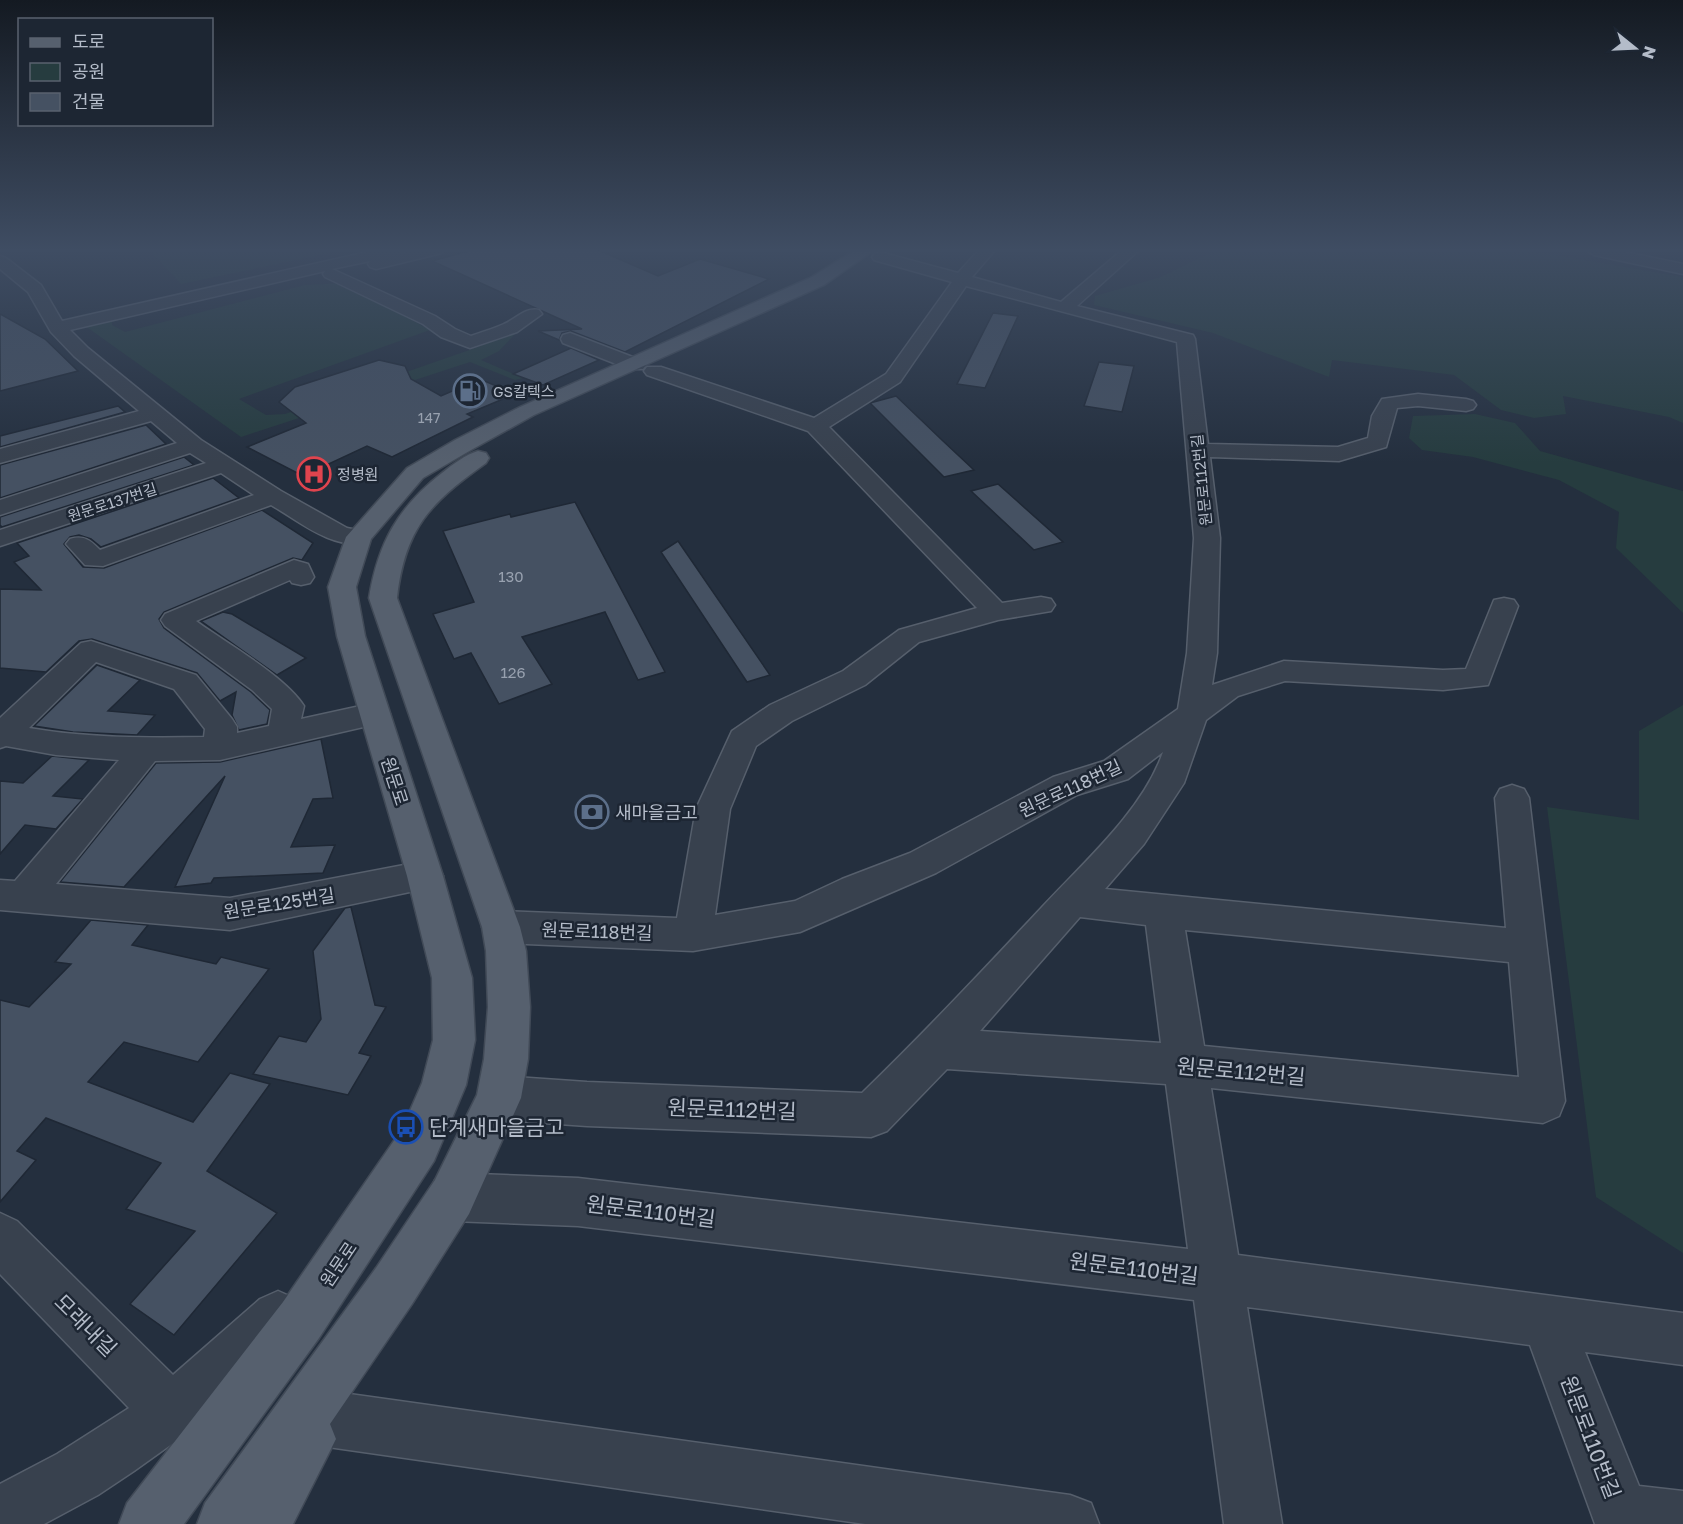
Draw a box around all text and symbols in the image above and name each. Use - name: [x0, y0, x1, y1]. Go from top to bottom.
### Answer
- legend: [18, 18, 213, 126]
- north arrow: [1605, 18, 1665, 78]
- text: 도로: [72, 30, 105, 52]
- text: N: [1638, 44, 1661, 62]
- text: 공원: [72, 60, 105, 82]
- text: 건물: [72, 90, 105, 112]
- fuel station icon: GS칼텍스: [452, 373, 488, 409]
- place label: GS칼텍스: [493, 382, 555, 400]
- house number: 147: [418, 409, 440, 426]
- street label: 원문로112번길: [1187, 433, 1215, 527]
- hospital icon: 정병원: [296, 456, 332, 492]
- place label: 정병원: [337, 465, 378, 483]
- street label: 원문로137번길: [65, 479, 159, 525]
- house number: 130: [498, 567, 524, 585]
- house number: 126: [500, 663, 526, 681]
- street label: 원문로: [377, 754, 413, 808]
- street label: 원문로118번길: [1015, 755, 1125, 821]
- bank icon: 새마을금고: [574, 794, 610, 830]
- place label: 새마을금고: [615, 801, 698, 823]
- street label: 원문로125번길: [222, 883, 336, 923]
- street label: 원문로118번길: [541, 918, 653, 944]
- street label: 원문로112번길: [1176, 1052, 1306, 1090]
- street label: 원문로112번길: [667, 1094, 797, 1124]
- bus stop icon: 단계새마을금고: [388, 1109, 424, 1145]
- place label: 단계새마을금고: [429, 1114, 564, 1140]
- street label: 원문로110번길: [585, 1190, 717, 1232]
- street label: 원문로: [315, 1237, 361, 1291]
- street label: 원문로110번길: [1068, 1247, 1200, 1289]
- street label: 모래내길: [49, 1288, 123, 1362]
- street label: 원문로110번길: [1556, 1372, 1626, 1502]

